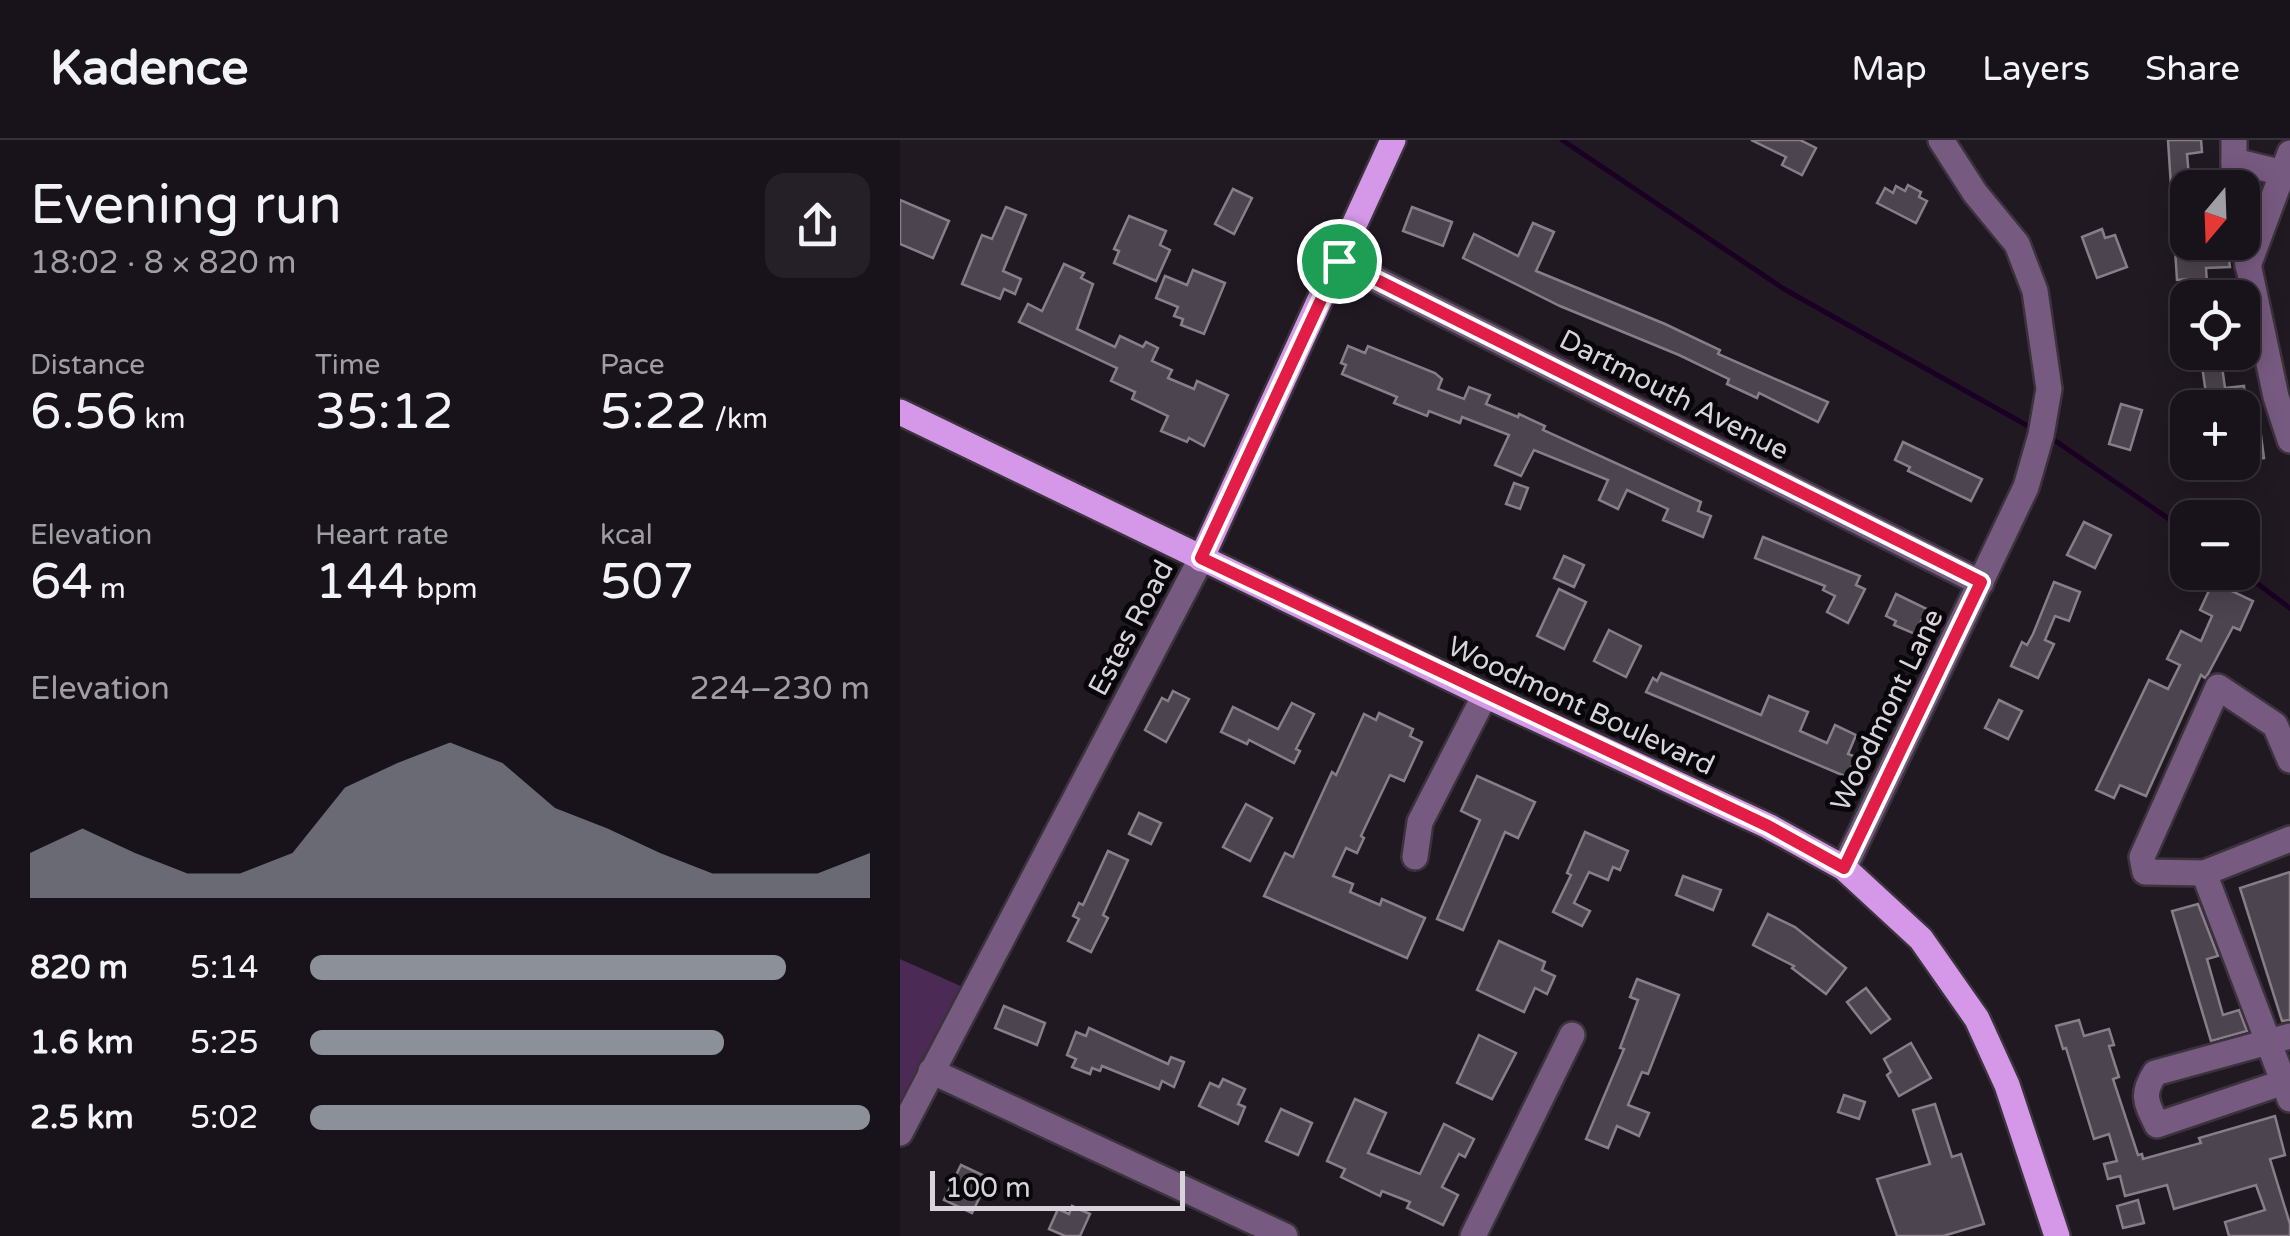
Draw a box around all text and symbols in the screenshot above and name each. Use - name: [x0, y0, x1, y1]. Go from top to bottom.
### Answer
- text: Kadence: [50, 40, 248, 98]
- text: Map: [1851, 48, 1927, 90]
- text: Layers: [1982, 48, 2090, 90]
- text: Share: [2145, 48, 2240, 90]
- north arrow: [2170, 170, 2260, 260]
- map controls: [2170, 170, 2260, 590]
- text: Evening run: [30, 173, 342, 239]
- button: share: [765, 173, 870, 278]
- pin: [1297, 219, 1382, 304]
- icon: arrive: [1312, 234, 1367, 289]
- text: 18:02 · 8 × 820 m: [30, 244, 296, 282]
- button: locate: [2170, 280, 2260, 370]
- street label: Dartmouth Avenue: [1554, 322, 1794, 468]
- text: Distance: [30, 348, 145, 382]
- text: Time: [315, 348, 380, 382]
- text: Pace: [600, 348, 664, 382]
- text: 6.56: [30, 382, 137, 442]
- text: 35:12: [315, 382, 454, 442]
- text: 5:22: [600, 382, 707, 442]
- button: +: [2170, 390, 2260, 480]
- text: km: [137, 402, 185, 436]
- text: /km: [707, 402, 768, 436]
- button: −: [2170, 500, 2260, 590]
- text: Elevation: [30, 518, 152, 552]
- text: Heart rate: [315, 518, 449, 552]
- text: kcal: [600, 518, 653, 552]
- text: 64: [30, 552, 93, 612]
- text: 144: [315, 552, 409, 612]
- text: 507: [600, 552, 694, 612]
- street label: Estes Road: [1081, 554, 1181, 702]
- text: m: [93, 572, 126, 606]
- text: bpm: [409, 572, 478, 606]
- street label: Woodmont Lane: [1823, 603, 1951, 817]
- street label: Woodmont Boulevard: [1442, 629, 1720, 783]
- text: Elevation: [30, 670, 170, 708]
- text: 224–230 m: [690, 670, 870, 708]
- text: 820 m: [30, 949, 128, 987]
- text: 5:14: [190, 949, 259, 987]
- text: 1.6 km: [30, 1024, 134, 1062]
- text: 5:25: [190, 1024, 259, 1062]
- text: 2.5 km: [30, 1099, 134, 1137]
- text: 5:02: [190, 1099, 259, 1137]
- scale bar: [930, 1166, 1185, 1210]
- text: 100 m: [945, 1171, 1031, 1205]

